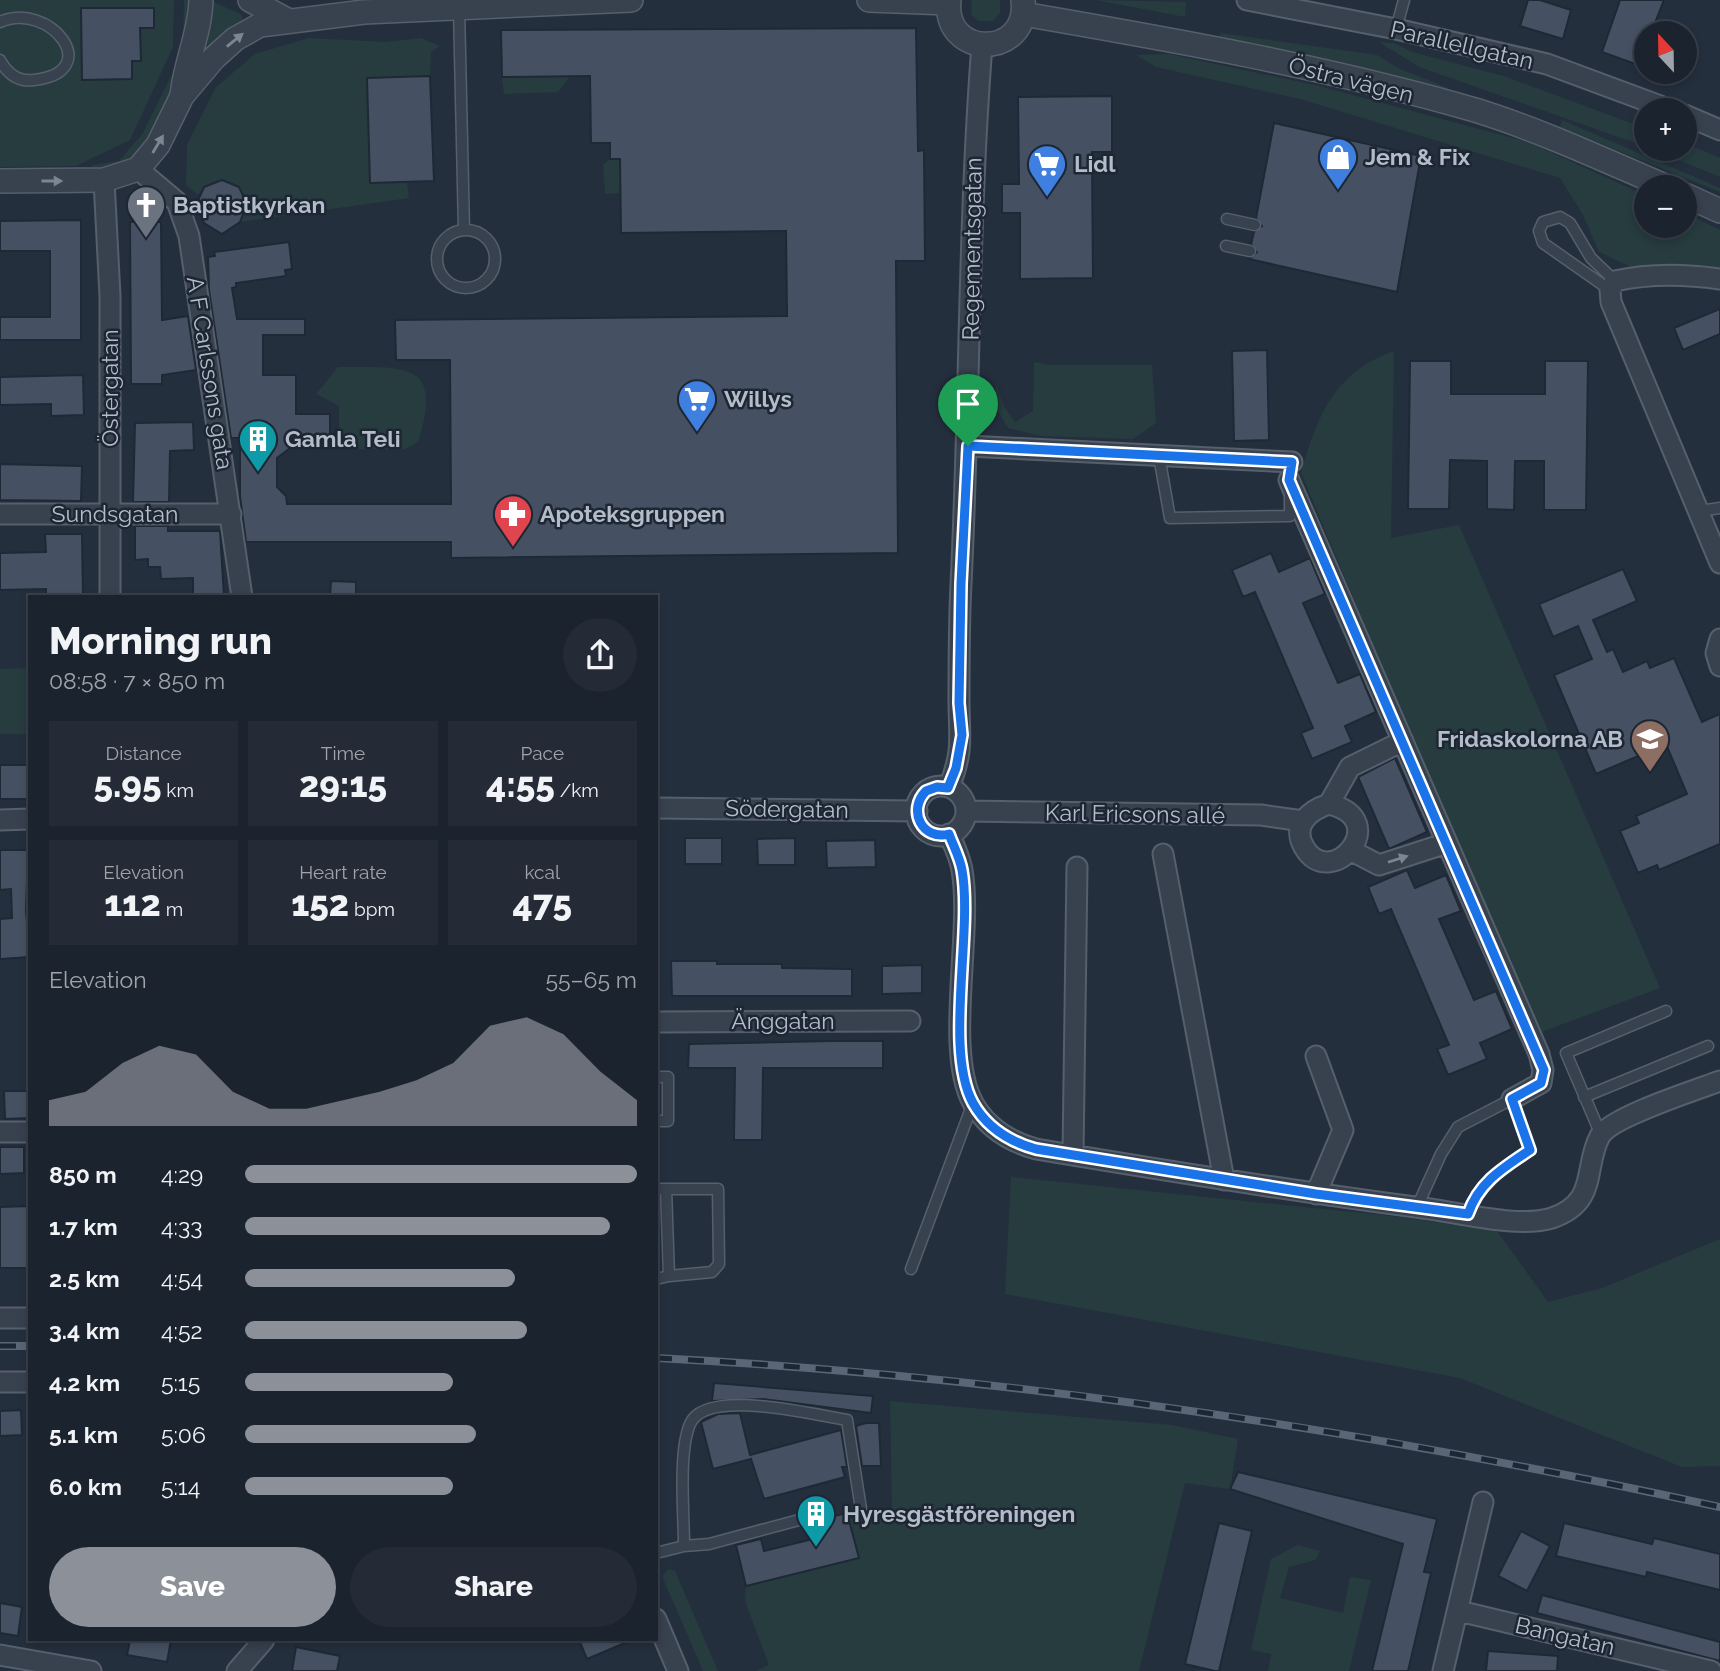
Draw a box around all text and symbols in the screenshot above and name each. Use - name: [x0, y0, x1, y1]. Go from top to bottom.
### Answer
- street label: Parallellgatan: [1388, 15, 1536, 74]
- north arrow: [1634, 21, 1698, 84]
- map controls: [1634, 21, 1697, 238]
- one-way arrow: [227, 33, 244, 48]
- street label: Östra vägen: [1286, 51, 1416, 108]
- button: +: [1634, 98, 1697, 161]
- one-way arrow: [151, 134, 164, 153]
- shop icon: Jem & Fix: [1317, 136, 1359, 191]
- supermarket icon: Lidl: [1026, 143, 1068, 198]
- place label: Jem & Fix: [1365, 143, 1471, 170]
- place label: Lidl: [1074, 150, 1116, 177]
- street label: Regementsgatan: [956, 157, 987, 341]
- one-way arrow: [41, 175, 63, 187]
- button: −: [1634, 175, 1697, 238]
- church icon: Baptistkyrkan: [125, 184, 167, 239]
- place label: Baptistkyrkan: [173, 191, 325, 218]
- street label: A F Carlssons gata: [182, 274, 239, 472]
- street label: Östergatan: [96, 329, 123, 447]
- pin: [938, 374, 998, 446]
- supermarket icon: Willys: [676, 378, 718, 433]
- place label: Willys: [724, 385, 792, 412]
- icon: arrive: [949, 385, 987, 423]
- building icon: Gamla Teli: [237, 418, 279, 473]
- place label: Gamla Teli: [285, 425, 401, 452]
- pharmacy icon: Apoteksgruppen: [492, 493, 534, 548]
- street label: Sundsgatan: [52, 500, 178, 527]
- place label: Apoteksgruppen: [540, 500, 725, 527]
- text: Morning run: [49, 618, 272, 663]
- button: share: [563, 618, 637, 692]
- text: 08:58 · 7 × 850 m: [49, 667, 225, 694]
- school or university icon: Fridaskolorna AB: [1629, 718, 1671, 773]
- place label: Fridaskolorna AB: [1437, 725, 1623, 752]
- text: Distance: [106, 742, 182, 764]
- text: Time: [321, 742, 365, 764]
- text: Pace: [521, 742, 564, 764]
- text: 5.95: [93, 764, 161, 805]
- text: 29:15: [299, 764, 387, 805]
- text: 4:55: [486, 764, 555, 805]
- text: km: [161, 779, 194, 801]
- text: /km: [555, 779, 599, 801]
- street label: Södergatan: [725, 794, 849, 823]
- street label: Karl Ericsons allé: [1045, 798, 1225, 829]
- one-way arrow: [1388, 853, 1409, 864]
- text: Elevation: [103, 861, 184, 883]
- text: Heart rate: [299, 861, 387, 883]
- text: kcal: [525, 861, 560, 883]
- text: 112: [104, 883, 161, 924]
- text: 152: [291, 883, 349, 924]
- text: 475: [513, 883, 572, 924]
- text: m: [161, 898, 183, 920]
- text: bpm: [349, 898, 395, 920]
- text: Elevation: [49, 966, 147, 993]
- text: 55–65 m: [546, 966, 637, 993]
- street label: Änggatan: [731, 1007, 835, 1034]
- text: 850 m: [49, 1161, 117, 1188]
- text: 4:29: [161, 1161, 203, 1188]
- text: 1.7 km: [49, 1213, 118, 1240]
- text: 4:33: [161, 1213, 202, 1240]
- text: 2.5 km: [49, 1265, 120, 1292]
- text: 4:54: [161, 1265, 203, 1292]
- text: 3.4 km: [49, 1317, 120, 1344]
- text: 4:52: [161, 1317, 202, 1344]
- text: 4.2 km: [49, 1369, 120, 1396]
- text: 5:15: [161, 1369, 200, 1396]
- text: 5.1 km: [49, 1421, 118, 1448]
- text: 5:06: [161, 1421, 206, 1448]
- text: 6.0 km: [49, 1473, 122, 1500]
- text: 5:14: [161, 1473, 200, 1500]
- building icon: Hyresgästföreningen: [795, 1493, 837, 1548]
- place label: Hyresgästföreningen: [843, 1500, 1075, 1527]
- button: Save: [49, 1547, 336, 1627]
- button: Share: [350, 1547, 637, 1627]
- street label: Bangatan: [1513, 1611, 1618, 1660]

